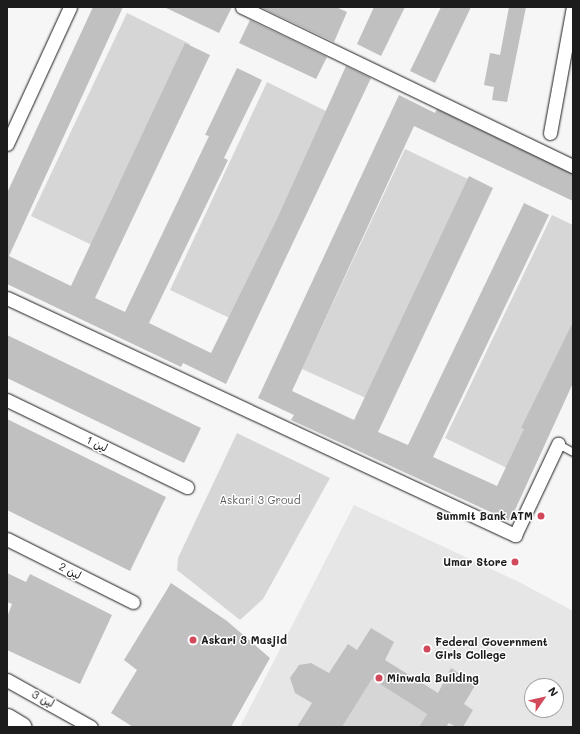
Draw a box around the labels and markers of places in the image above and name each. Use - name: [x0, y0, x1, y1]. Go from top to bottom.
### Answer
- place label: Summit Bank ATM: [436, 509, 533, 523]
- marker: Summit Bank ATM: [536, 511, 546, 521]
- place label: Umar Store: [443, 555, 507, 569]
- marker: Umar Store: [510, 557, 520, 567]
- place label: Askari 3 Masjid: [201, 633, 287, 647]
- marker: Askari 3 Masjid: [188, 635, 198, 645]
- place label: Federal Government Girls College: [435, 636, 548, 662]
- marker: Federal Government Girls College: [422, 644, 432, 654]
- place label: Minwala Building: [387, 671, 479, 685]
- marker: Minwala Building: [374, 673, 384, 683]

